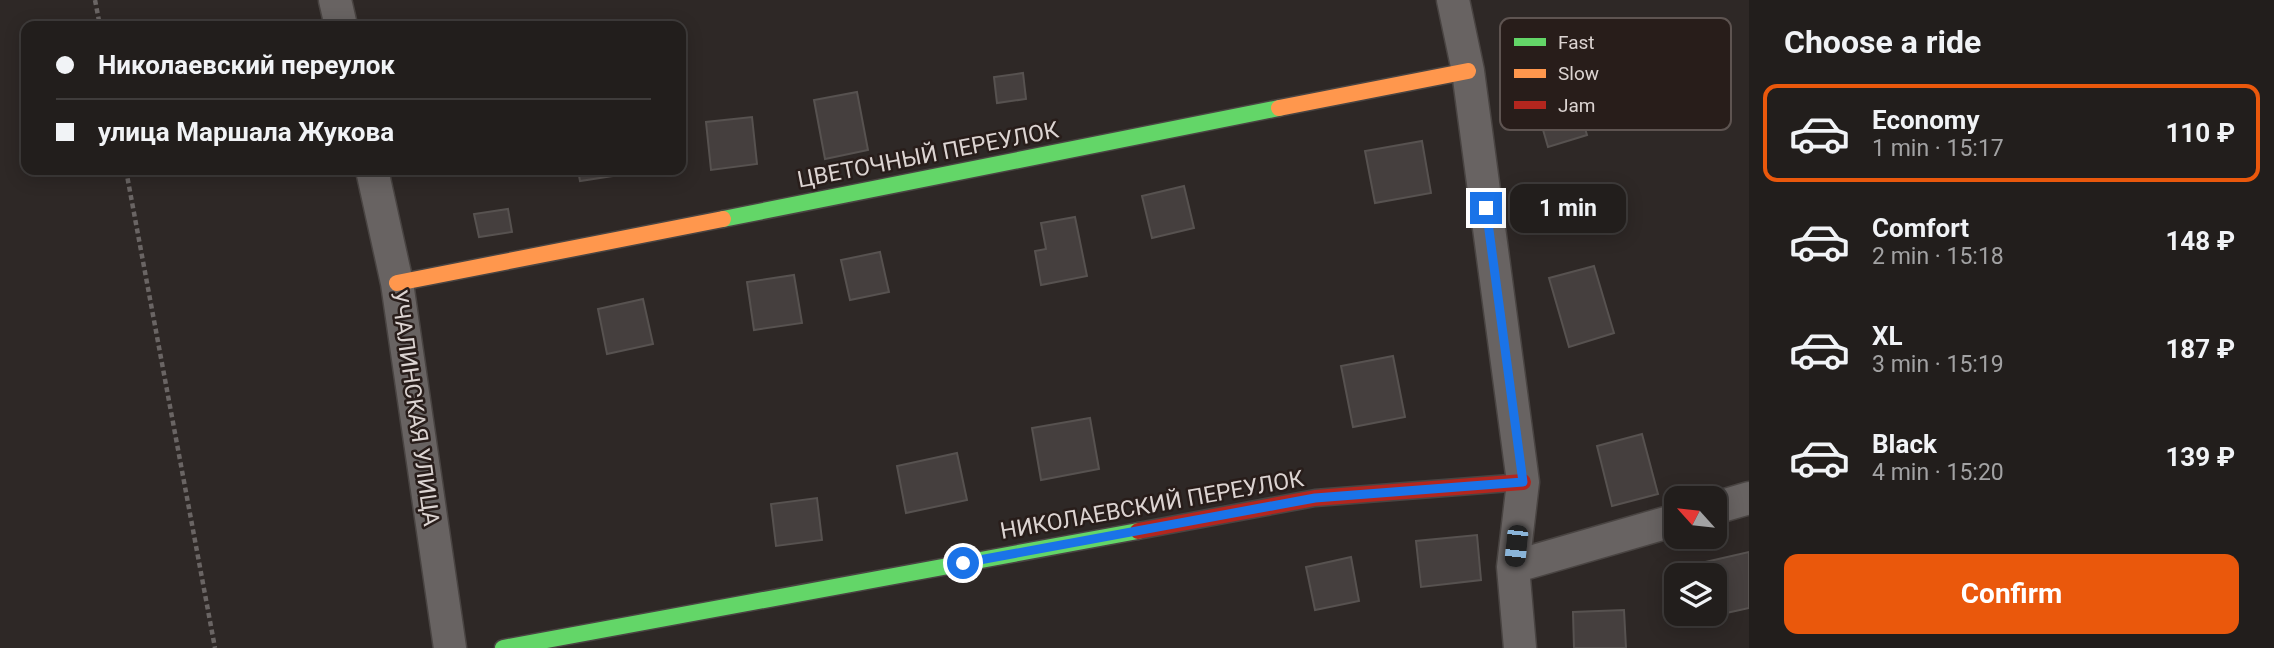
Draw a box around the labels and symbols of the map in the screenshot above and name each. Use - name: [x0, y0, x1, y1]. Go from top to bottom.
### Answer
- legend: [1500, 18, 1731, 130]
- text: Fast: [1558, 31, 1595, 54]
- text: Slow: [1558, 62, 1599, 85]
- text: Jam: [1558, 94, 1595, 117]
- street label: ЦВЕТОЧНЫЙ ПЕРЕУЛОК: [795, 115, 1061, 194]
- callout: 1 min: [1510, 184, 1626, 232]
- route end: [1470, 192, 1502, 224]
- street label: УЧАЛИНСКАЯ УЛИЦА: [385, 288, 445, 528]
- street label: НИКОЛАЕВСКИЙ ПЕРЕУЛОК: [998, 464, 1306, 545]
- north arrow: [1664, 486, 1727, 550]
- car: [1504, 524, 1529, 568]
- route start: [947, 547, 979, 579]

